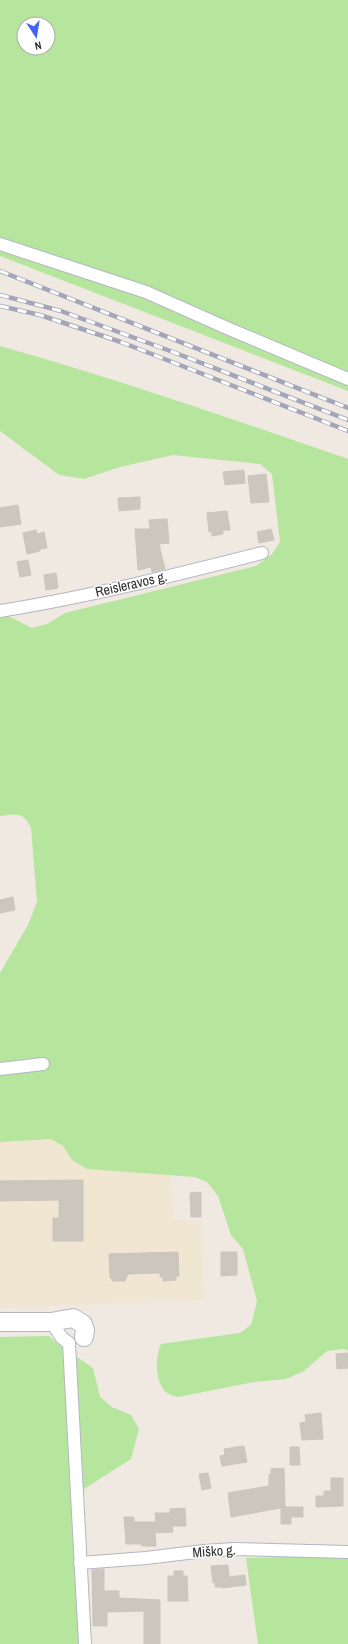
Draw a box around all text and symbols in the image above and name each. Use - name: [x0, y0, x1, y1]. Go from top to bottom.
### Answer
- north arrow: [16, 16, 56, 56]
- text: N: [33, 38, 43, 53]
- street label: Reisleravos g.: [93, 567, 169, 601]
- street label: Miško g.: [192, 1541, 236, 1561]

